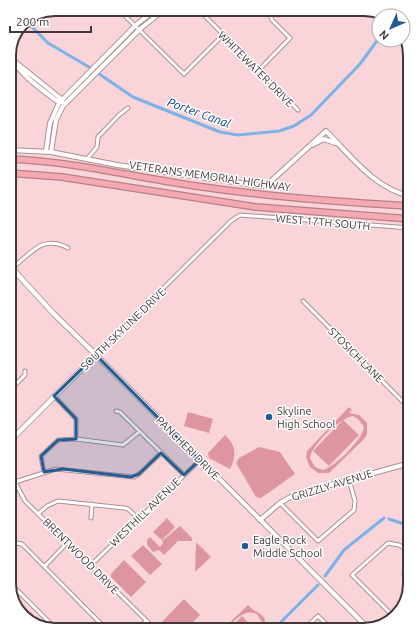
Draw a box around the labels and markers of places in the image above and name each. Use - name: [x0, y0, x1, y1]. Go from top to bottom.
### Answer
- place label: Skyline High School: [277, 405, 335, 430]
- marker: Skyline High School: [264, 412, 274, 422]
- place label: Eagle Rock Middle School: [253, 534, 323, 559]
- marker: Eagle Rock Middle School: [240, 541, 250, 551]

